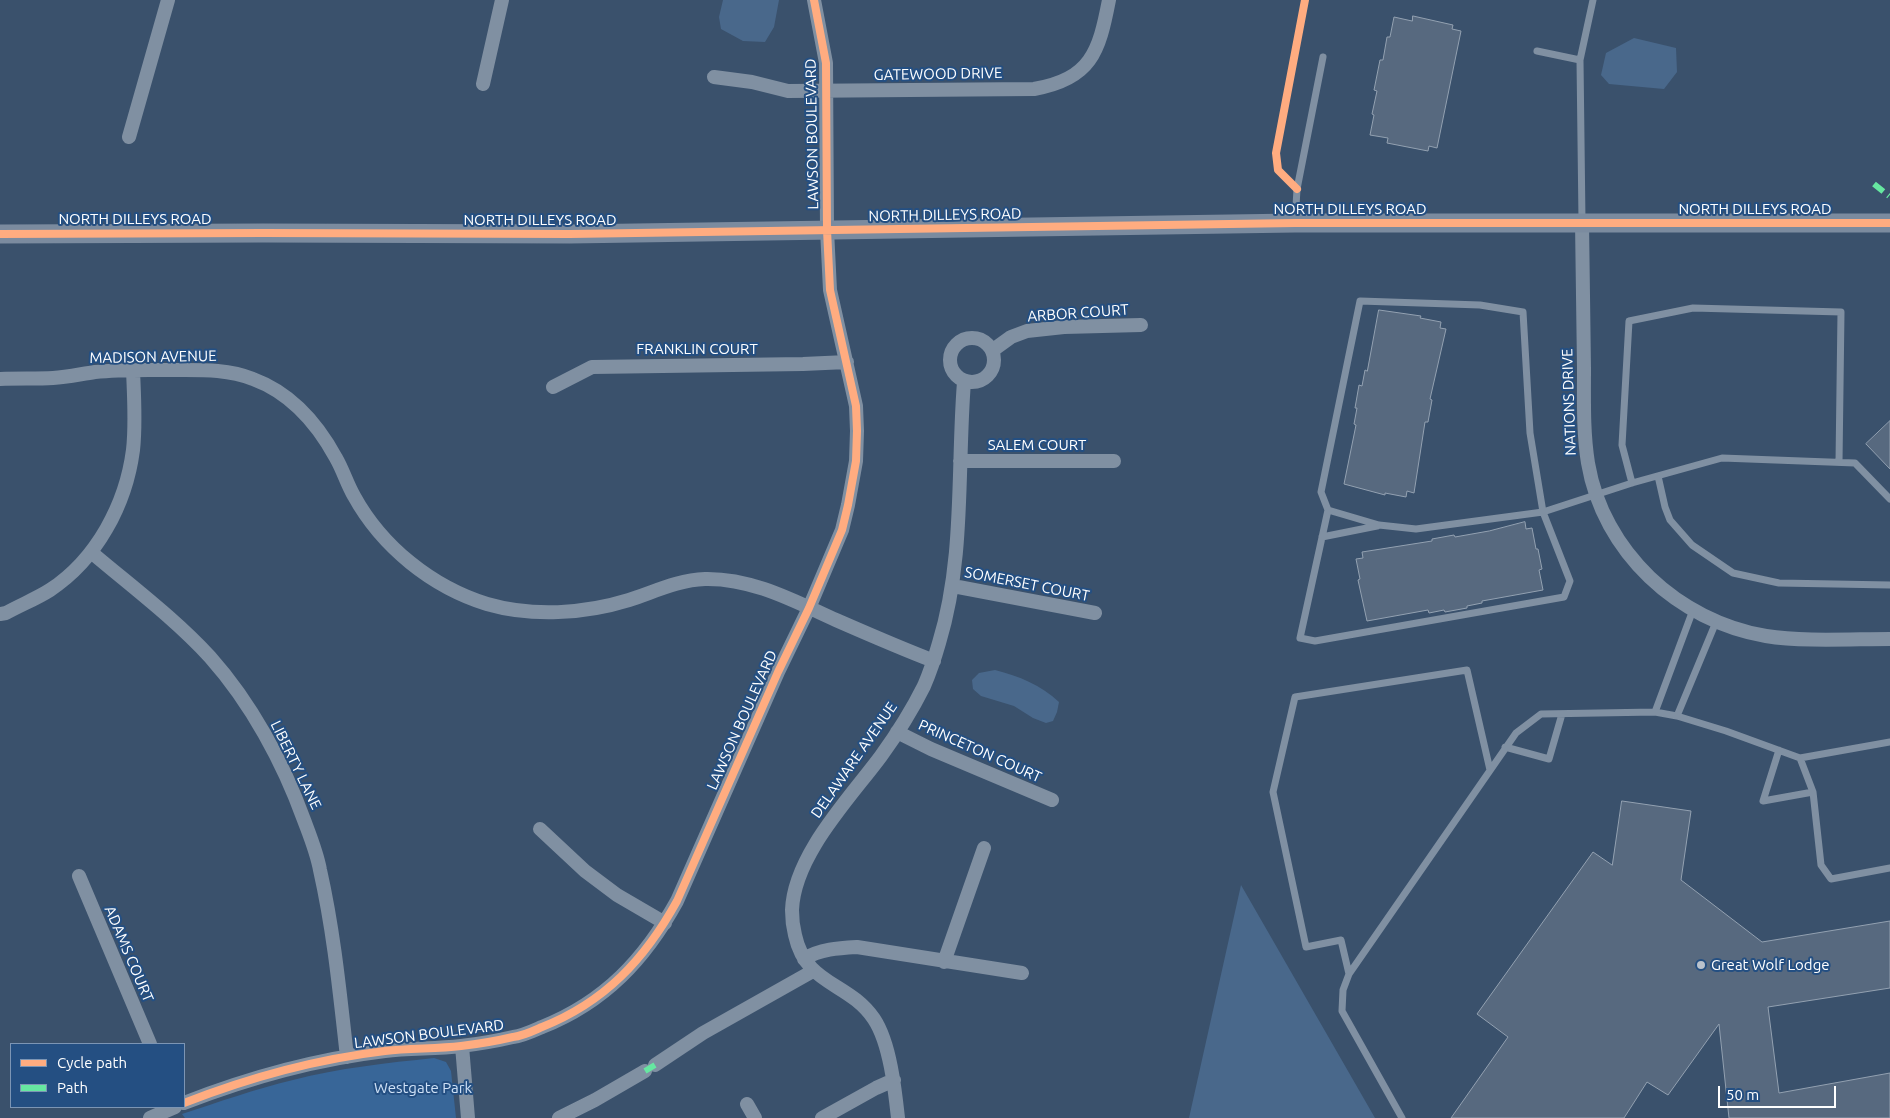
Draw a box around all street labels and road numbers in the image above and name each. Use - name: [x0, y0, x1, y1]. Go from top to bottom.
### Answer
- street label: LAWSON BOULEVARD: [802, 58, 822, 210]
- street label: GATEWOOD DRIVE: [874, 64, 1002, 84]
- street label: NORTH DILLEYS ROAD: [1273, 200, 1427, 218]
- street label: NORTH DILLEYS ROAD: [1678, 200, 1832, 218]
- street label: NORTH DILLEYS ROAD: [868, 205, 1022, 225]
- street label: NORTH DILLEYS ROAD: [58, 210, 212, 228]
- street label: NORTH DILLEYS ROAD: [463, 211, 617, 229]
- street label: ARBOR COURT: [1027, 300, 1129, 326]
- street label: FRANKLIN COURT: [636, 340, 758, 358]
- street label: MADISON AVENUE: [89, 347, 217, 367]
- street label: NATIONS DRIVE: [1558, 348, 1580, 456]
- street label: SALEM COURT: [988, 436, 1086, 454]
- street label: SOMERSET COURT: [963, 563, 1091, 605]
- street label: LAWSON BOULEVARD: [703, 647, 781, 793]
- street label: DELAWARE AVENUE: [807, 698, 901, 822]
- street label: PRINCETON COURT: [916, 716, 1044, 786]
- street label: LIBERTY LANE: [267, 718, 325, 812]
- street label: ADAMS COURT: [101, 903, 157, 1005]
- street label: LAWSON BOULEVARD: [353, 1016, 505, 1052]

